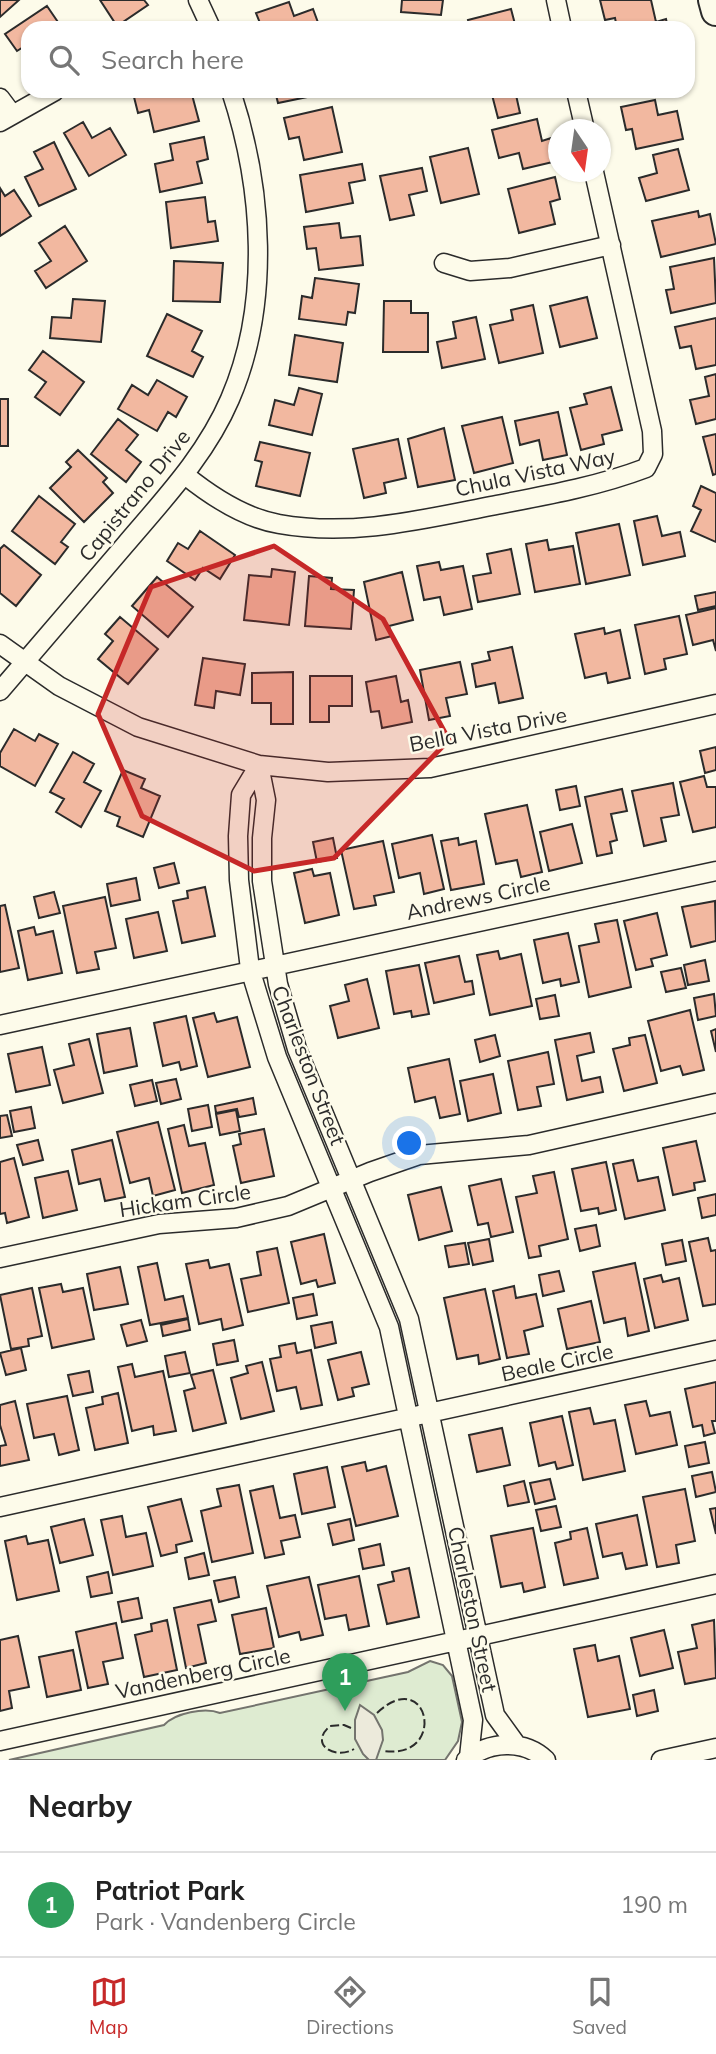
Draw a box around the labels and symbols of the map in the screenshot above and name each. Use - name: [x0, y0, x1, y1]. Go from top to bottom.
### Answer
- north arrow: [548, 119, 611, 182]
- street label: Capistrano Drive: [73, 424, 195, 566]
- street label: Chula Vista Way: [453, 442, 617, 502]
- street label: Bella Vista Drive: [407, 701, 569, 757]
- street label: Andrews Circle: [404, 869, 552, 925]
- street label: Charleston Street: [267, 982, 351, 1148]
- your location: [392, 1126, 426, 1160]
- street label: Hickam Circle: [118, 1178, 252, 1222]
- street label: Beale Circle: [499, 1337, 615, 1387]
- street label: Charleston Street: [443, 1524, 503, 1694]
- street label: Vandenberg Circle: [113, 1642, 293, 1704]
- pin: 1: [322, 1653, 368, 1711]

